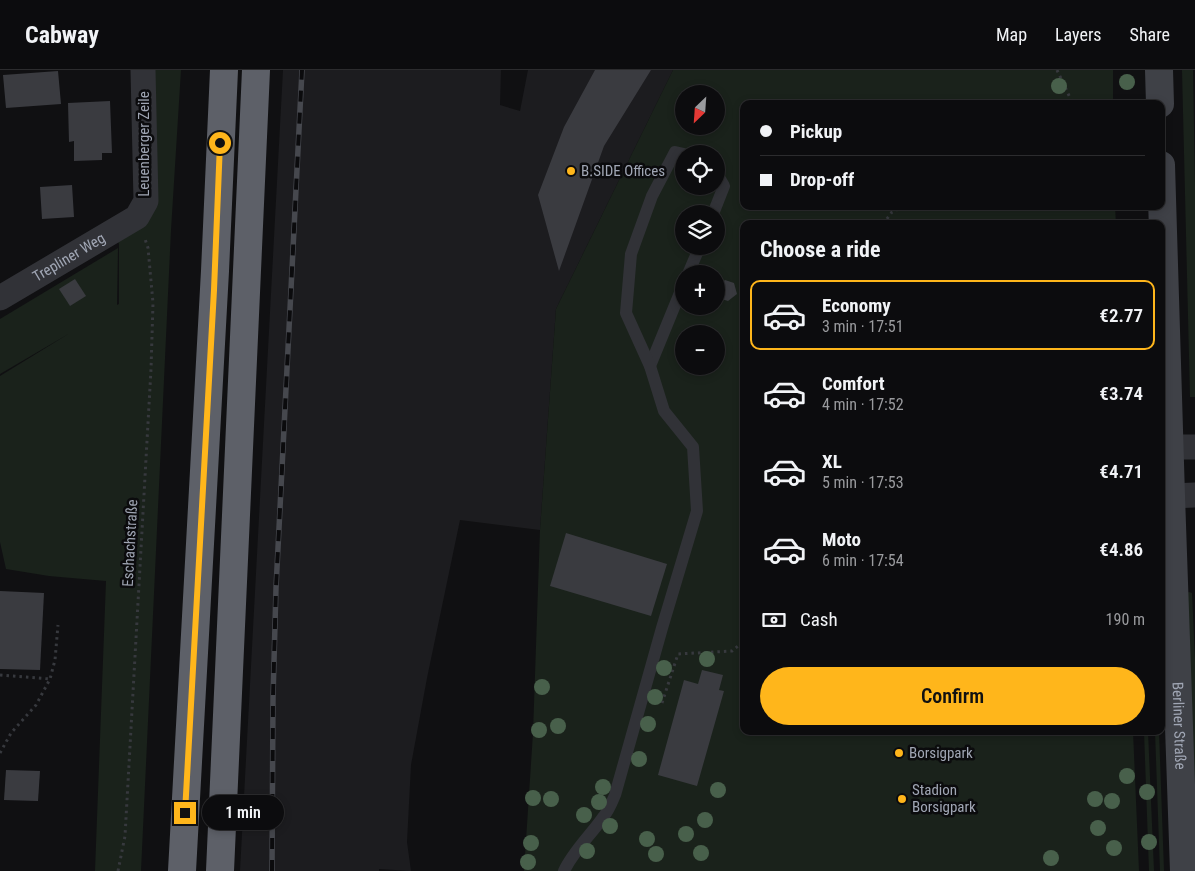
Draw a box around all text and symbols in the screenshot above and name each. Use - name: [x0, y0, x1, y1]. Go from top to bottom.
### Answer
- text: Cabway: [25, 21, 99, 49]
- text: Map: [996, 24, 1027, 45]
- text: Layers: [1055, 24, 1102, 45]
- text: Share: [1130, 24, 1170, 45]
- north arrow: [675, 85, 725, 135]
- map controls: [675, 85, 725, 375]
- street label: Leuenberger Zeile: [135, 91, 153, 197]
- text: Pickup: [790, 120, 842, 143]
- route start: [209, 132, 231, 154]
- button: locate: [675, 145, 725, 195]
- place label: B.SIDE Offices: [581, 162, 665, 180]
- marker: B.SIDE Offices: [565, 165, 577, 177]
- text: Drop-off: [790, 168, 854, 191]
- button: layers: [675, 205, 725, 255]
- street label: Trepliner Weg: [29, 229, 108, 286]
- text: Choose a ride: [760, 237, 881, 262]
- button: +: [675, 265, 725, 315]
- icon: car: [762, 293, 807, 338]
- text: Economy: [822, 294, 891, 317]
- text: €2.77: [1099, 304, 1143, 327]
- text: 3 min · 17:51: [822, 317, 904, 336]
- button: −: [675, 325, 725, 375]
- icon: car: [762, 371, 807, 416]
- text: Comfort: [822, 372, 885, 395]
- text: €3.74: [1099, 382, 1143, 405]
- text: 4 min · 17:52: [822, 395, 904, 414]
- icon: car: [762, 449, 807, 494]
- text: XL: [822, 450, 842, 473]
- text: €4.71: [1099, 460, 1143, 483]
- text: 5 min · 17:53: [822, 473, 904, 492]
- street label: Eschachstraße: [119, 499, 141, 587]
- icon: car: [762, 527, 807, 572]
- text: Moto: [822, 528, 861, 551]
- text: €4.86: [1099, 538, 1143, 561]
- text: 6 min · 17:54: [822, 551, 904, 570]
- icon: cash: [760, 606, 788, 634]
- text: Cash: [800, 608, 838, 631]
- text: 190 m: [1106, 610, 1145, 629]
- button: Confirm: [760, 667, 1145, 725]
- street label: Berliner Straße: [1168, 682, 1189, 770]
- place label: Borsigpark: [909, 744, 973, 762]
- marker: Borsigpark: [893, 747, 905, 759]
- place label: Stadion Borsigpark: [912, 781, 976, 816]
- marker: Stadion Borsigpark: [896, 793, 908, 805]
- callout: 1 min: [202, 796, 285, 830]
- route end: [174, 802, 196, 824]
- text: 1 min: [225, 803, 261, 822]

